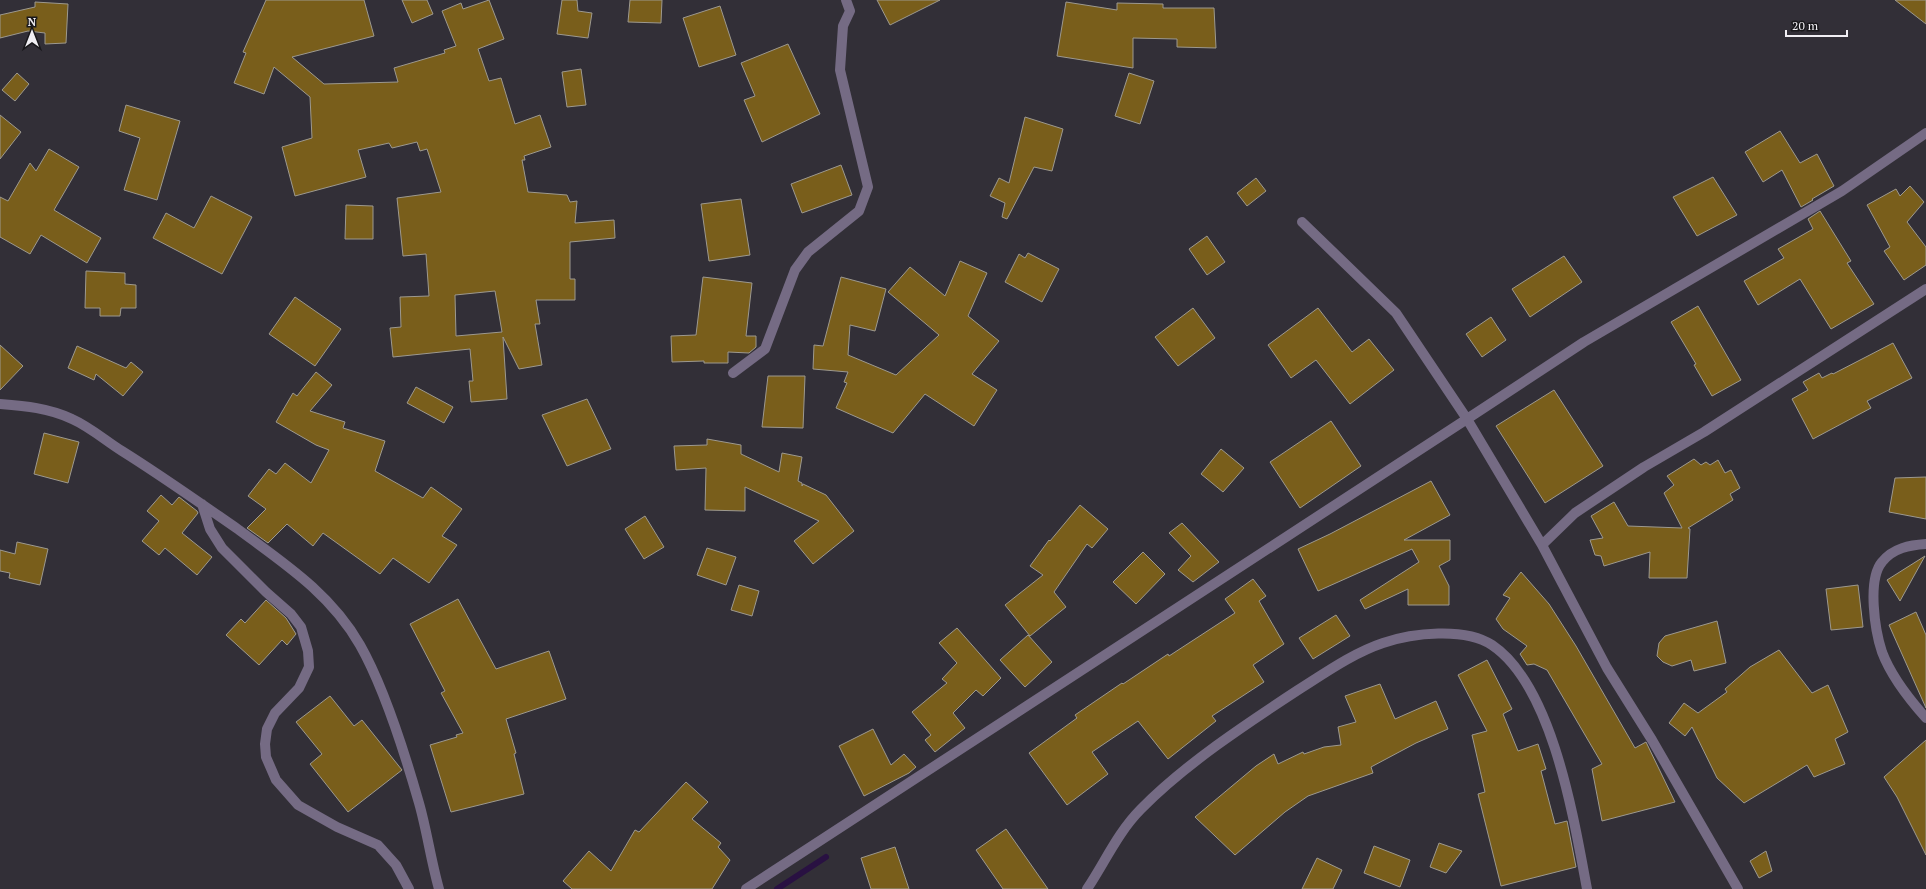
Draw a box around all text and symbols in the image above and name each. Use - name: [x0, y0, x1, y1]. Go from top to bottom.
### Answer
- north arrow: [12, 12, 52, 52]
- scale bar: [1786, 12, 1847, 38]
- text: N: [28, 15, 37, 29]
- text: 20 m: [1792, 18, 1819, 33]

